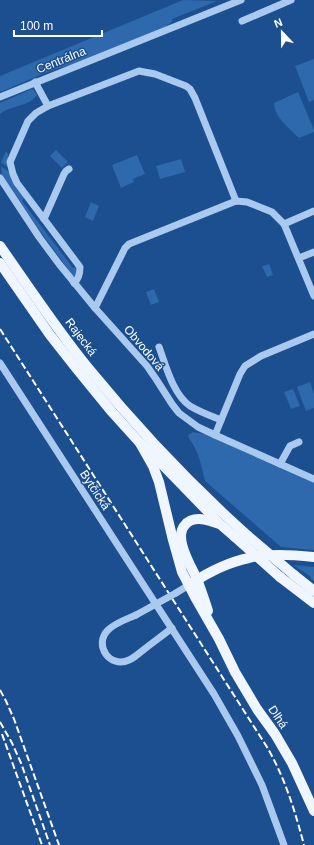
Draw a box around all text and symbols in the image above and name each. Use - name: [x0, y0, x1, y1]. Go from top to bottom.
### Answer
- scale bar: [14, 12, 102, 38]
- north arrow: [262, 12, 302, 52]
- text: N: [272, 16, 284, 30]
- text: 100 m: [20, 19, 53, 33]
- street label: Centrálna: [34, 44, 88, 76]
- street label: Rajecká: [62, 315, 100, 359]
- street label: Obvodová: [121, 323, 167, 374]
- street label: Bytčická: [77, 467, 113, 513]
- street label: Dlhá: [265, 703, 291, 731]

